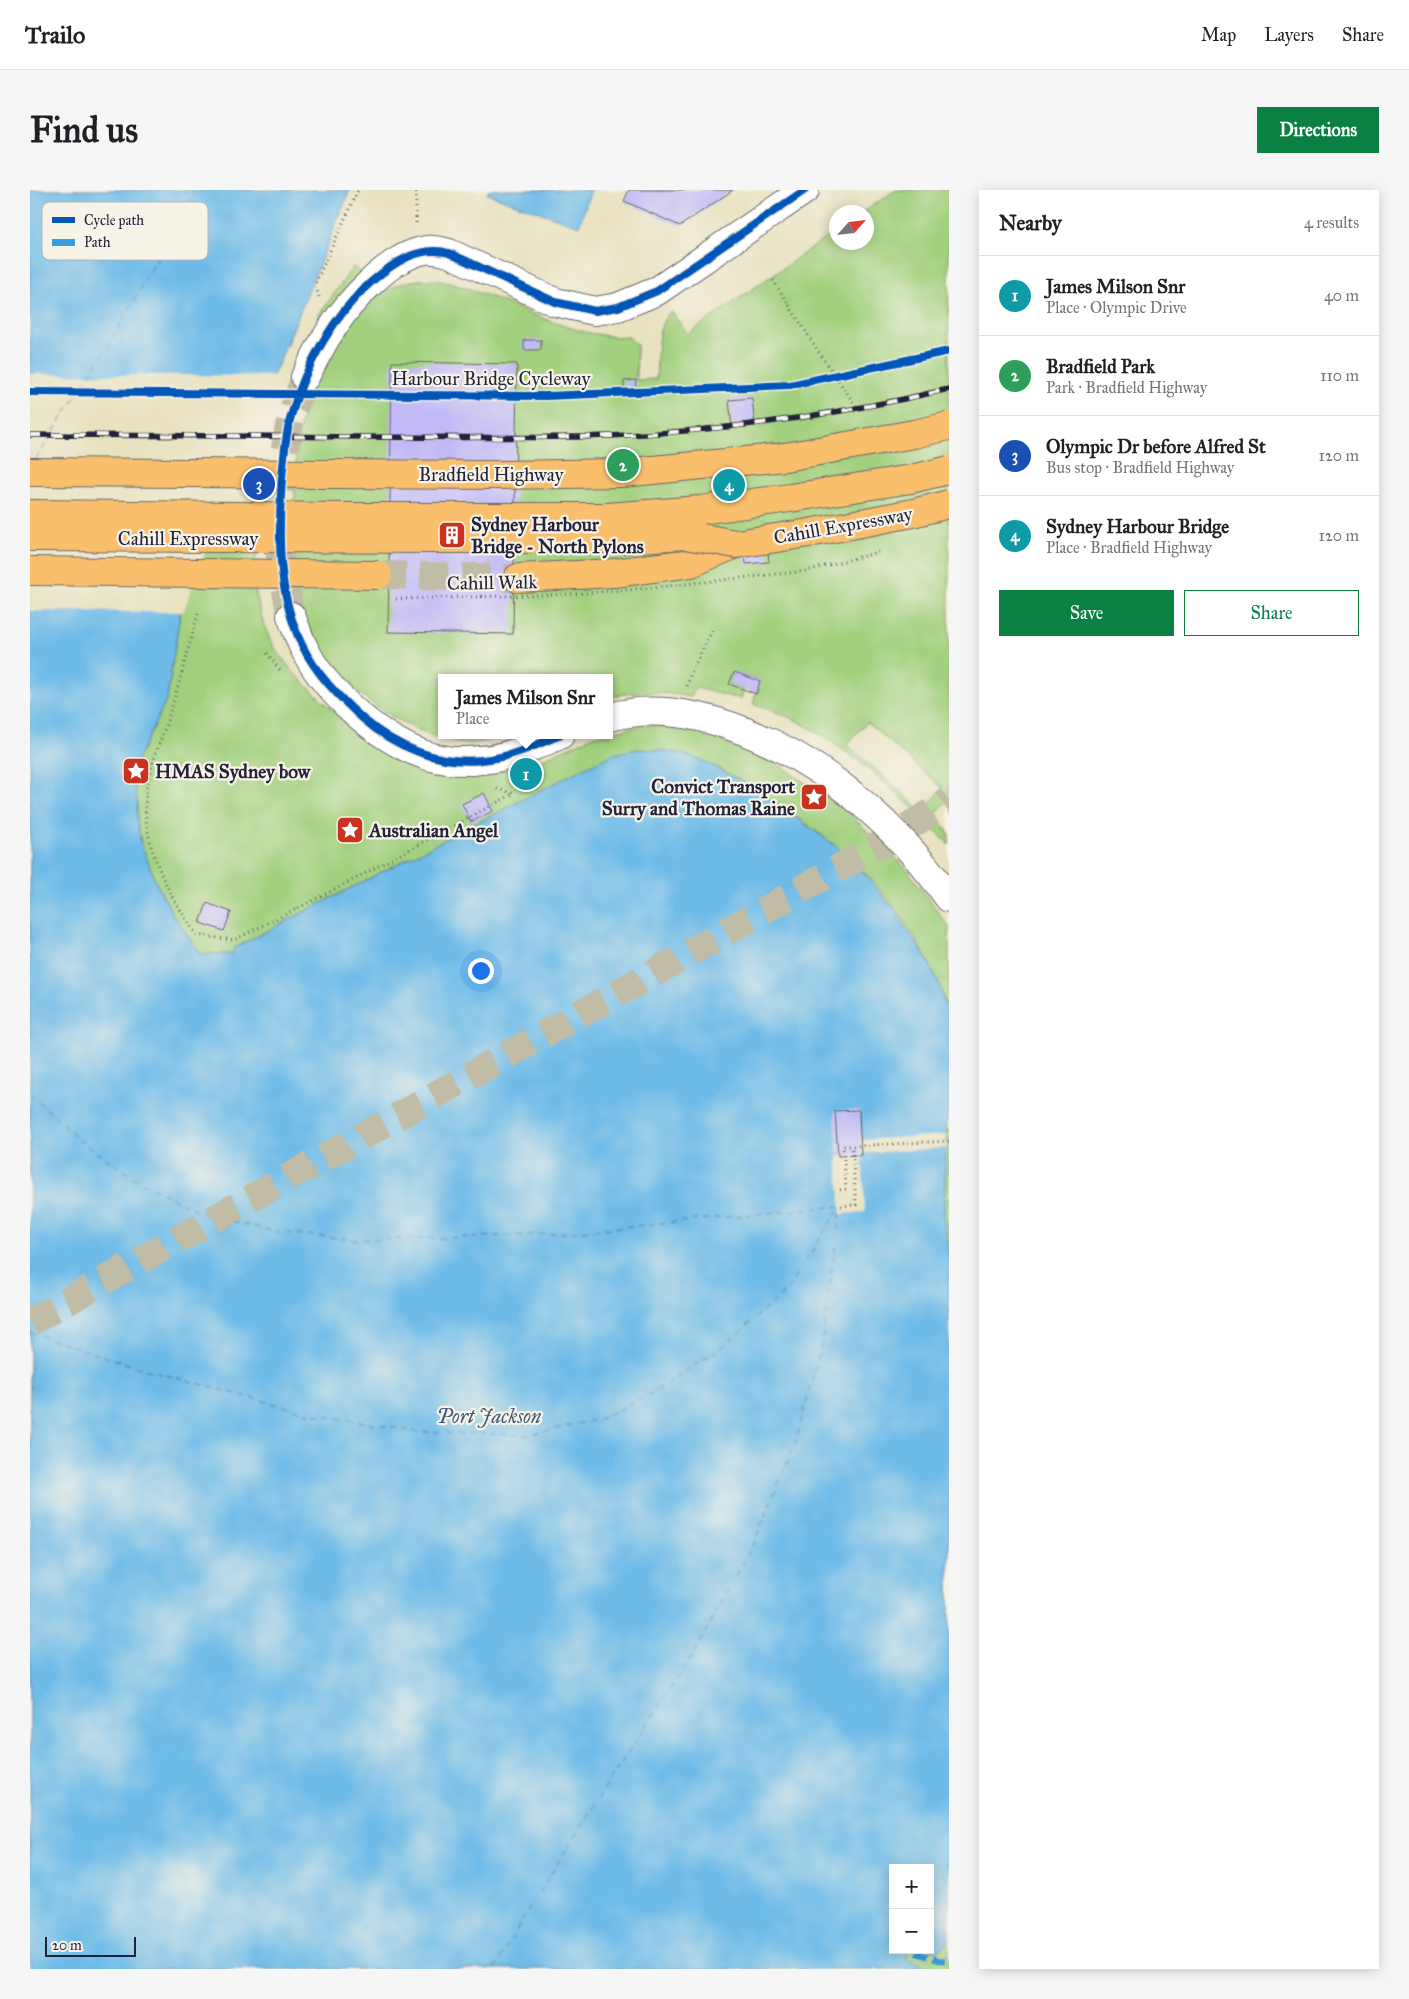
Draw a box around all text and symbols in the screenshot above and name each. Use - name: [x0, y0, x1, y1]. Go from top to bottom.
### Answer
- text: Trailo: [25, 20, 85, 50]
- text: Map: [1201, 24, 1236, 46]
- text: Layers: [1264, 24, 1314, 46]
- text: Share: [1342, 24, 1384, 46]
- button: Directions: [1257, 107, 1379, 153]
- text: Find us: [30, 109, 138, 152]
- legend: [42, 202, 208, 260]
- north arrow: [829, 205, 874, 250]
- text: Nearby: [999, 210, 1062, 236]
- text: Cycle path: [84, 212, 144, 229]
- text: 4 results: [1304, 213, 1359, 232]
- text: Path: [84, 234, 111, 251]
- text: James Milson Snr: [1046, 275, 1185, 298]
- text: 1: [1012, 286, 1018, 305]
- text: 40 m: [1324, 286, 1359, 305]
- text: Place · Olympic Drive: [1046, 298, 1187, 317]
- text: Bradfield Park: [1046, 355, 1155, 378]
- text: 2: [1011, 366, 1019, 385]
- text: 110 m: [1320, 366, 1359, 385]
- street label: Harbour Bridge Cycleway: [392, 367, 592, 391]
- text: Park · Bradfield Highway: [1046, 378, 1207, 397]
- text: Olympic Dr before Alfred St: [1046, 435, 1266, 458]
- pin: 2: [607, 446, 639, 484]
- text: 3: [1012, 446, 1018, 465]
- text: 120 m: [1319, 446, 1359, 465]
- text: Bus stop · Bradfield Highway: [1046, 458, 1234, 477]
- street label: Bradfield Highway: [419, 463, 564, 487]
- pin: 3: [243, 465, 275, 503]
- pin: 4: [713, 466, 745, 504]
- street label: Cahill Expressway: [772, 502, 915, 549]
- place label: Sydney Harbour Bridge - North Pylons: [471, 513, 644, 559]
- text: Sydney Harbour Bridge: [1046, 515, 1229, 538]
- building icon: Sydney Harbour Bridge - North Pylons: [437, 520, 467, 550]
- text: 4: [1011, 526, 1019, 545]
- text: 120 m: [1319, 526, 1359, 545]
- street label: Cahill Expressway: [118, 527, 259, 550]
- text: Place · Bradfield Highway: [1046, 538, 1212, 557]
- street label: Cahill Walk: [447, 570, 537, 595]
- button: Save: [999, 590, 1174, 636]
- button: Share: [1184, 590, 1359, 636]
- popup: [438, 674, 613, 739]
- text: James Milson Snr: [456, 686, 595, 709]
- text: Place: [456, 709, 489, 728]
- pin: 1: [510, 755, 542, 793]
- place icon: HMAS Sydney bow: [121, 756, 151, 786]
- place label: HMAS Sydney bow: [155, 760, 312, 784]
- place label: Convict Transport Surry and Thomas Raine: [602, 775, 795, 821]
- place icon: Convict Transport Surry and Thomas Raine: [799, 782, 829, 812]
- place icon: Australian Angel: [335, 815, 365, 845]
- place label: Australian Angel: [367, 819, 499, 843]
- your location: [468, 958, 494, 984]
- water label: Port Jackson: [437, 1404, 542, 1428]
- map controls: [889, 1864, 934, 1954]
- button: +: [889, 1864, 934, 1909]
- button: −: [889, 1909, 934, 1954]
- scale bar: [45, 1934, 136, 1957]
- text: 20 m: [52, 1937, 82, 1954]

